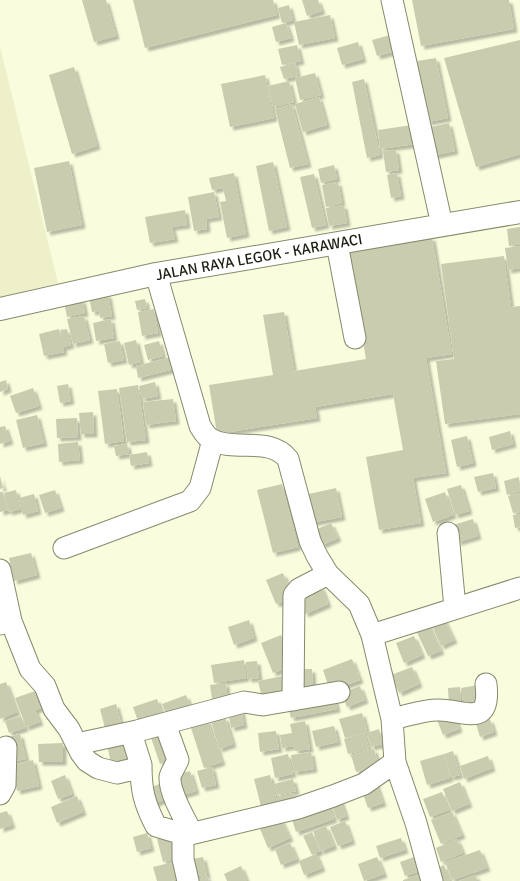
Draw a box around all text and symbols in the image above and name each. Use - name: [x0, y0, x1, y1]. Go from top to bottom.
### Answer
- street label: JALAN RAYA LEGOK - KARAWACI: [154, 230, 364, 284]

